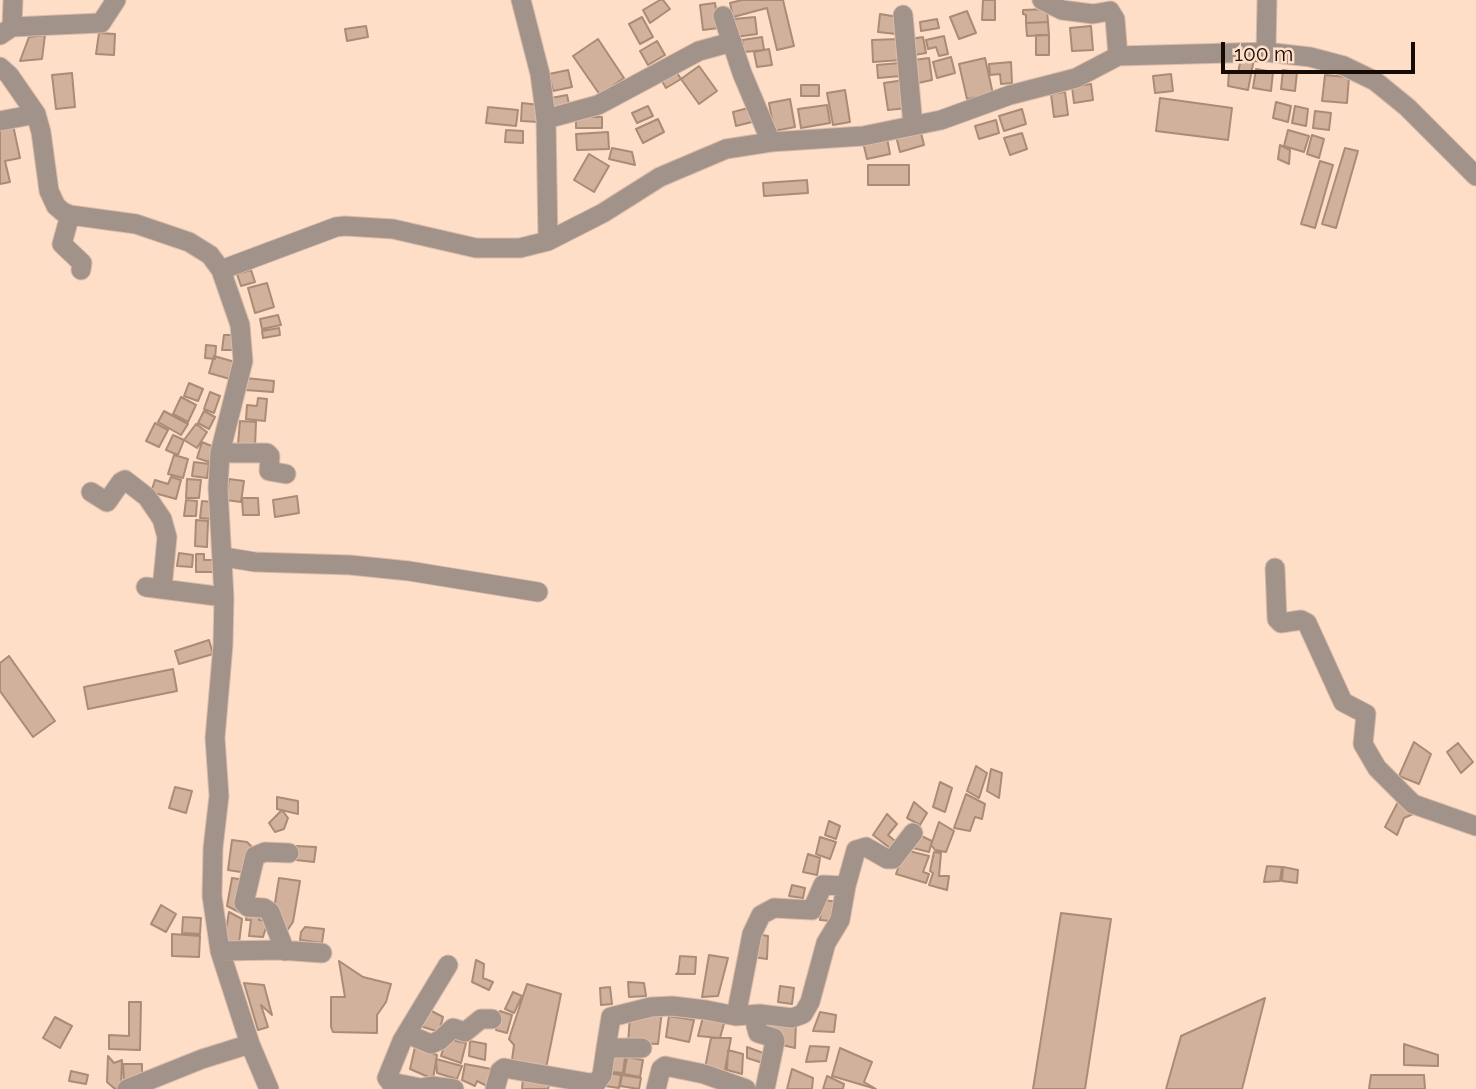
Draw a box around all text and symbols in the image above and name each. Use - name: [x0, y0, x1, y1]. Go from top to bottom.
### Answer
- scale bar: [1224, 28, 1418, 72]
- text: 100 m: [1234, 41, 1293, 66]

